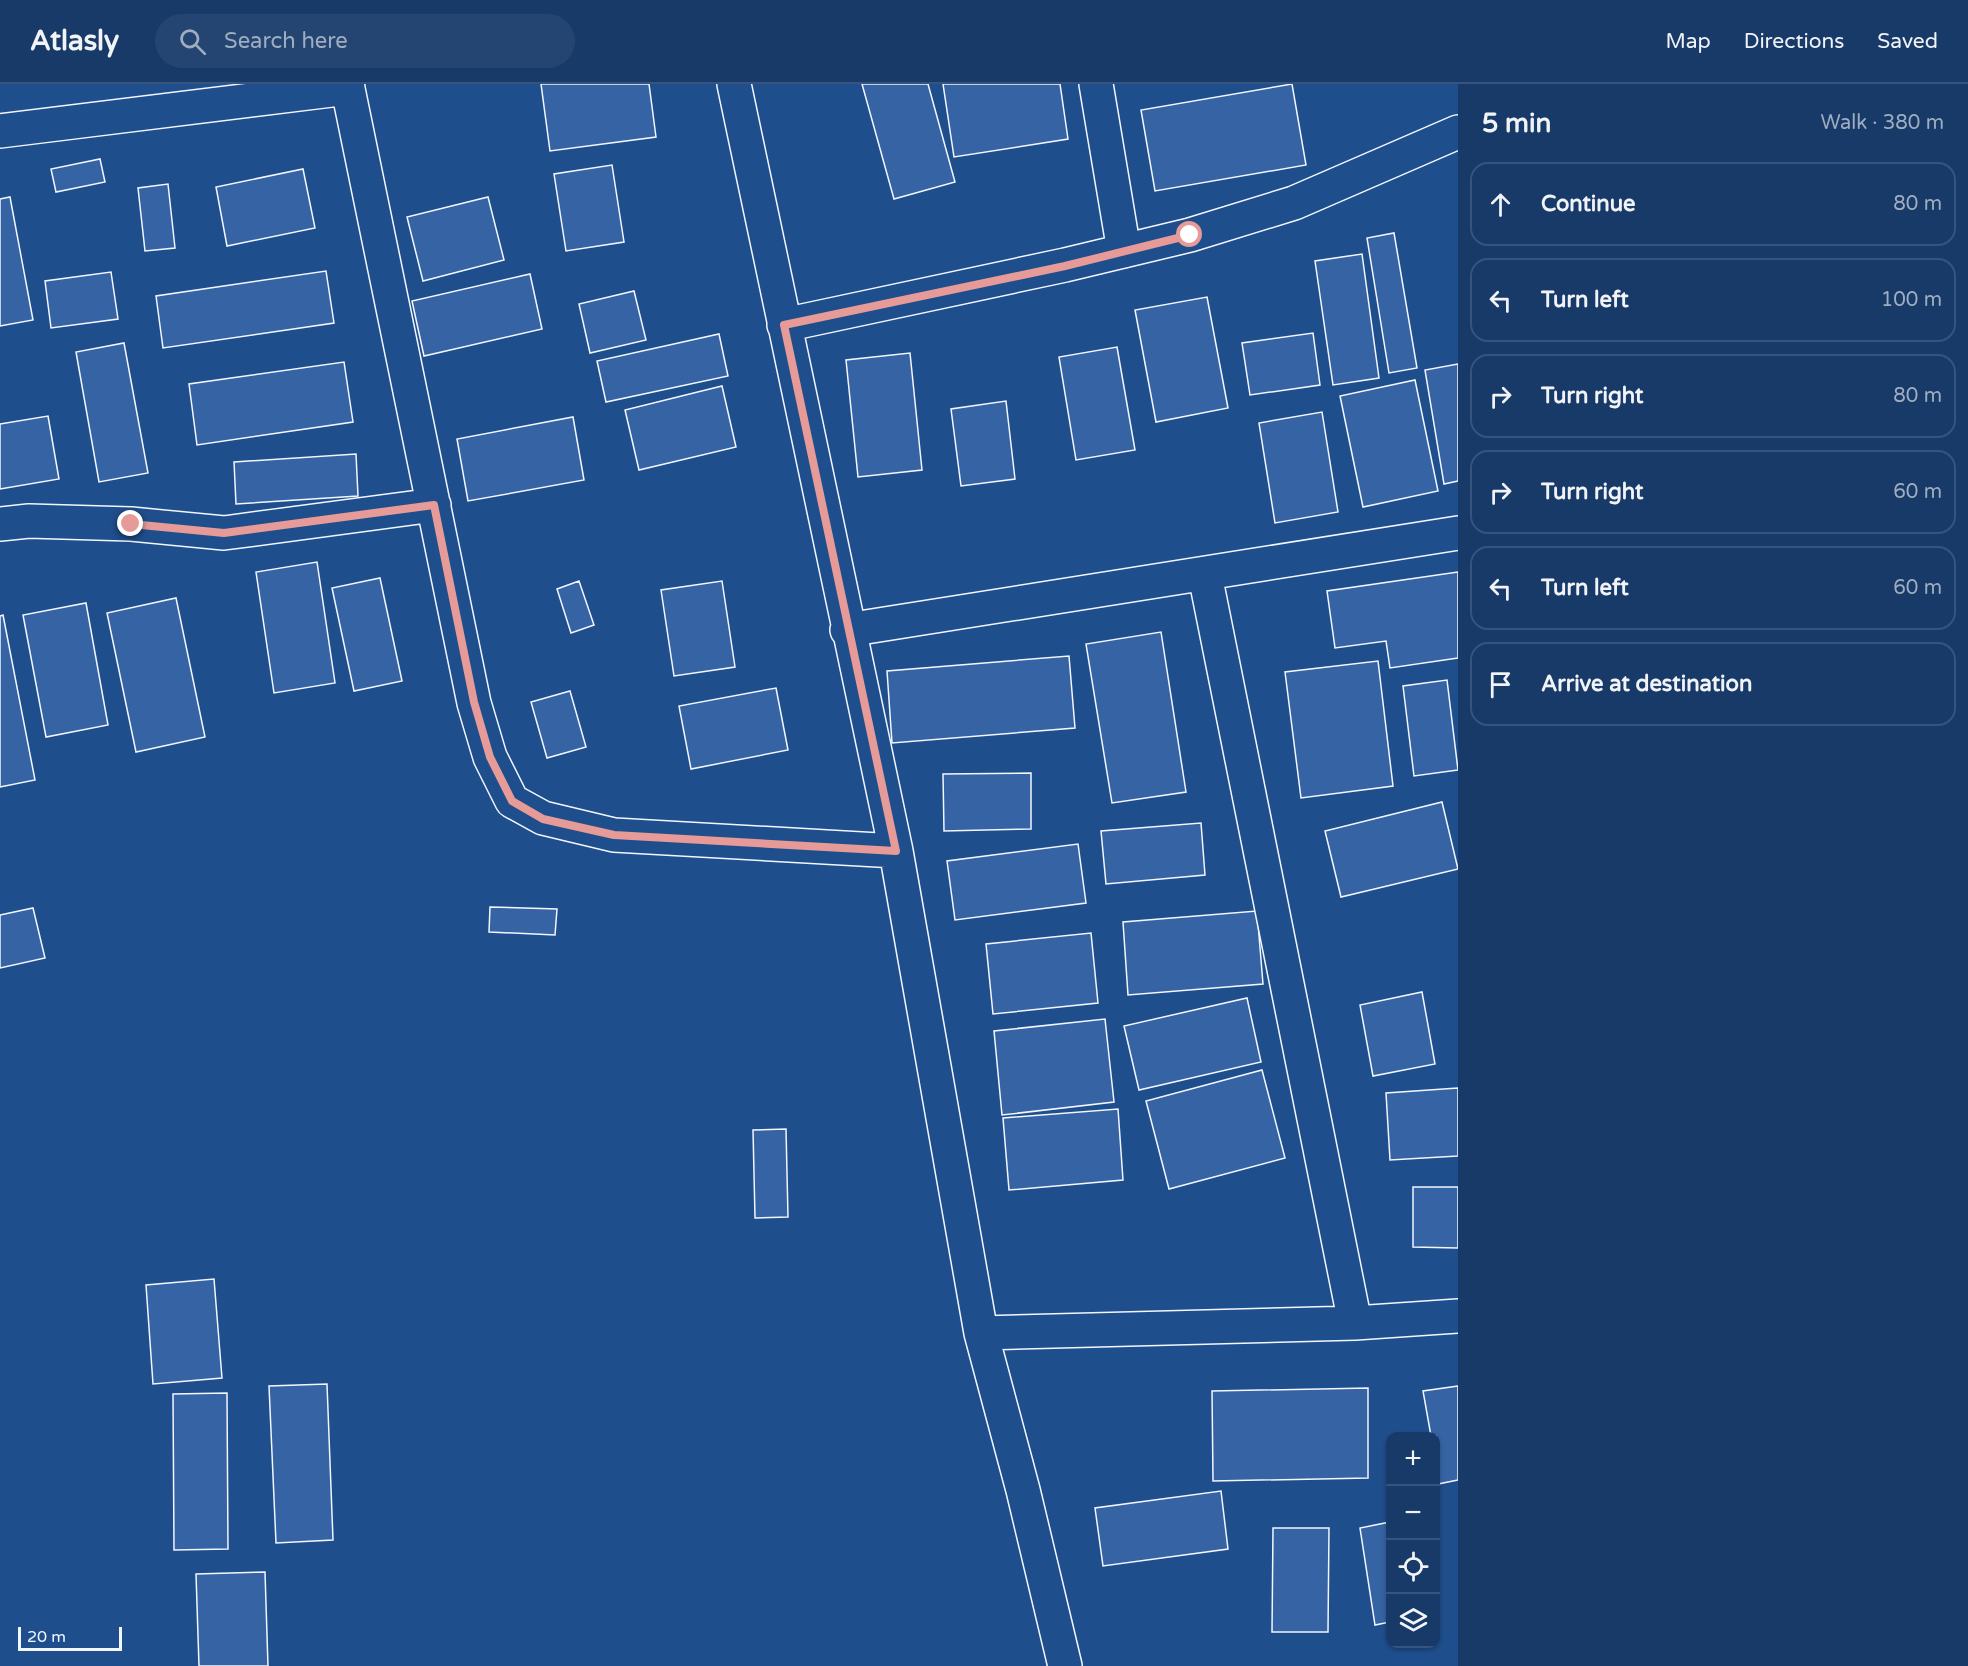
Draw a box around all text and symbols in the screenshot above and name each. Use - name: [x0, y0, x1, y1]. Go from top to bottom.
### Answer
- search box: [155, 14, 575, 68]
- text: Atlasly: [30, 24, 119, 58]
- icon: search: [176, 25, 209, 58]
- text: Search here: [224, 28, 348, 54]
- text: Map: [1665, 29, 1711, 54]
- text: Directions: [1744, 29, 1844, 54]
- text: Saved: [1877, 29, 1938, 54]
- text: 5 min: [1482, 108, 1551, 139]
- text: Walk · 380 m: [1821, 111, 1944, 135]
- icon: ahead: [1484, 188, 1517, 221]
- text: Continue: [1541, 191, 1636, 217]
- text: 80 m: [1893, 192, 1942, 216]
- route start: [1176, 221, 1202, 247]
- icon: left: [1484, 284, 1517, 317]
- text: Turn left: [1541, 287, 1629, 313]
- text: 100 m: [1881, 288, 1942, 312]
- icon: right: [1484, 380, 1517, 413]
- text: Turn right: [1541, 383, 1643, 409]
- text: 80 m: [1893, 384, 1942, 408]
- icon: right: [1484, 476, 1517, 509]
- text: Turn right: [1541, 479, 1643, 505]
- text: 60 m: [1893, 480, 1942, 504]
- route end: [117, 510, 143, 536]
- icon: left: [1484, 572, 1517, 605]
- text: Turn left: [1541, 575, 1629, 601]
- text: 60 m: [1893, 576, 1942, 600]
- icon: arrive: [1484, 668, 1517, 701]
- text: Arrive at destination: [1541, 671, 1752, 697]
- map controls: [1386, 1432, 1440, 1648]
- button: +: [1386, 1432, 1440, 1486]
- button: −: [1386, 1486, 1440, 1540]
- button: locate: [1386, 1540, 1440, 1594]
- button: layers: [1386, 1594, 1440, 1648]
- scale bar: [18, 1624, 122, 1652]
- text: 20 m: [27, 1627, 66, 1647]

